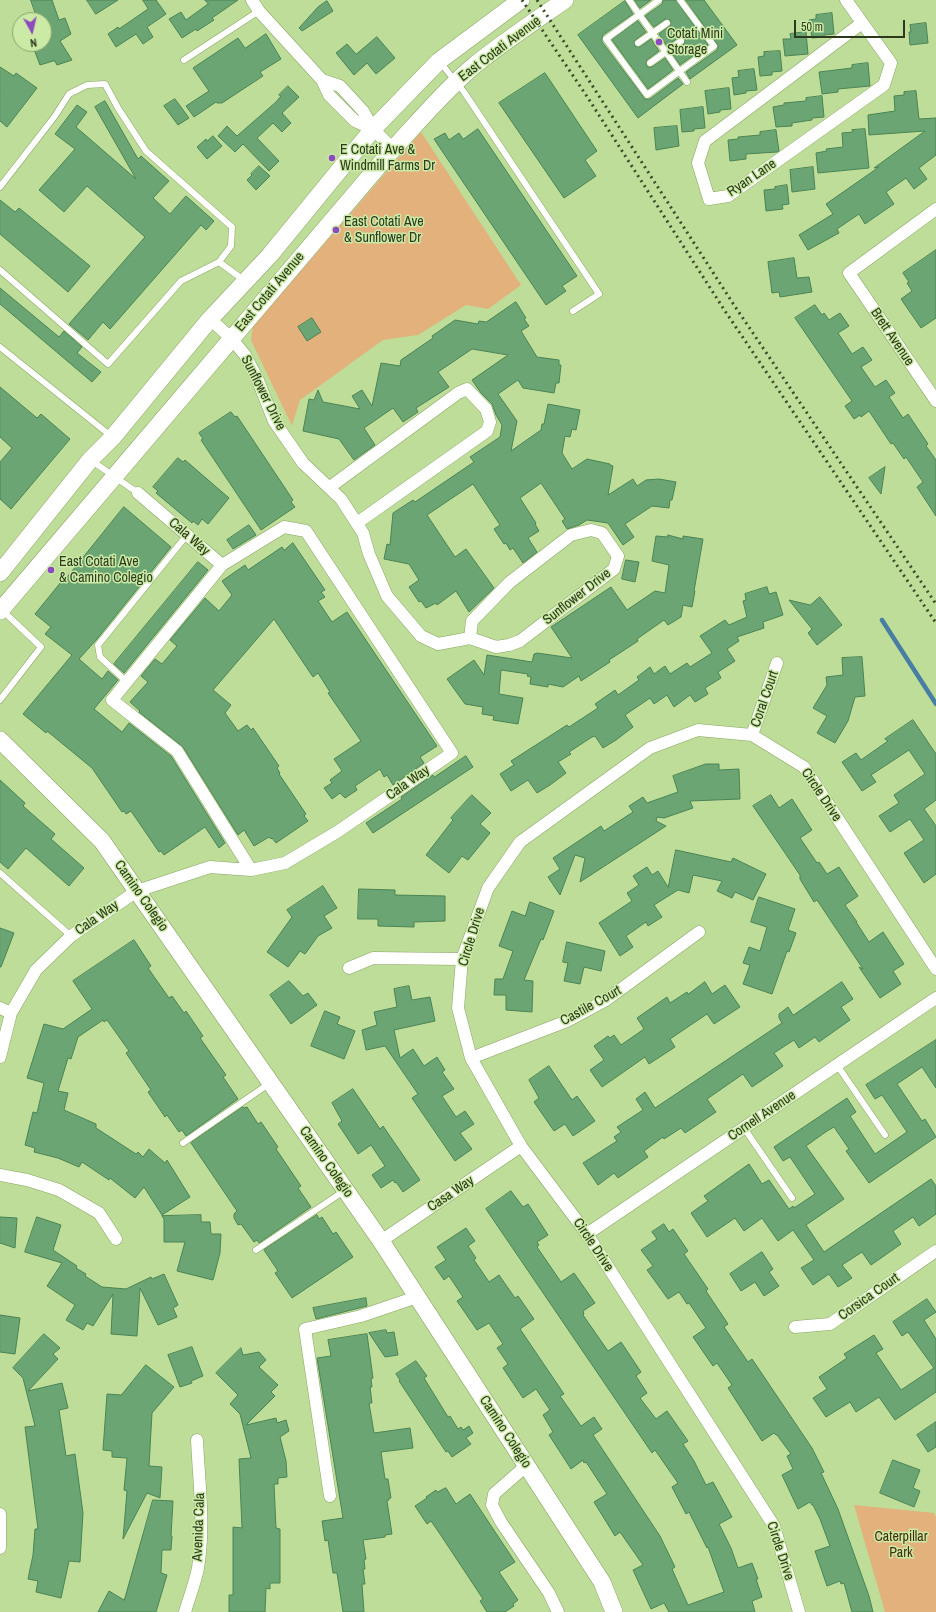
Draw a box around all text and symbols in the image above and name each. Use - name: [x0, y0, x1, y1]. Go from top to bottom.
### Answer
- north arrow: [12, 12, 52, 52]
- scale bar: [796, 12, 907, 38]
- street label: East Cotati Avenue: [456, 13, 544, 85]
- text: 50 m: [801, 19, 823, 35]
- place label: Cotati Mini Storage: [667, 26, 723, 58]
- text: N: [29, 36, 38, 50]
- marker: Cotati Mini Storage: [654, 37, 664, 47]
- place label: E Cotati Ave & Windmill Farms Dr: [340, 142, 435, 174]
- marker: E Cotati Ave & Windmill Farms Dr: [327, 153, 337, 163]
- street label: Ryan Lane: [724, 156, 780, 200]
- place label: East Cotati Ave & Sunflower Dr: [344, 214, 424, 246]
- marker: East Cotati Ave & Sunflower Dr: [331, 225, 341, 235]
- street label: East Cotati Avenue: [232, 249, 308, 335]
- street label: Brett Avenue: [867, 305, 917, 369]
- street label: Sunflower Drive: [237, 353, 289, 433]
- street label: Cala Way: [165, 514, 213, 560]
- place label: East Cotati Ave & Camino Colegio: [59, 554, 153, 586]
- marker: East Cotati Ave & Camino Colegio: [46, 565, 56, 575]
- street label: Sunflower Drive: [540, 565, 614, 629]
- street label: Coral Court: [748, 669, 782, 729]
- street label: Cala Way: [383, 762, 433, 804]
- street label: Circle Drive: [797, 765, 845, 825]
- street label: Camino Colegio: [110, 857, 172, 935]
- street label: Cala Way: [72, 897, 122, 939]
- street label: Circle Drive: [455, 906, 489, 968]
- street label: Castile Court: [558, 982, 624, 1030]
- street label: Cornell Avenue: [725, 1087, 799, 1145]
- street label: Camino Colegio: [295, 1123, 357, 1201]
- street label: Casa Way: [425, 1172, 477, 1216]
- street label: Circle Drive: [569, 1215, 617, 1275]
- street label: Corsica Court: [835, 1270, 903, 1324]
- street label: Camino Colegio: [475, 1393, 535, 1471]
- street label: Avenida Cala: [189, 1492, 209, 1562]
- street label: Circle Drive: [763, 1520, 797, 1582]
- park label: Caterpillar Park: [875, 1529, 927, 1562]

